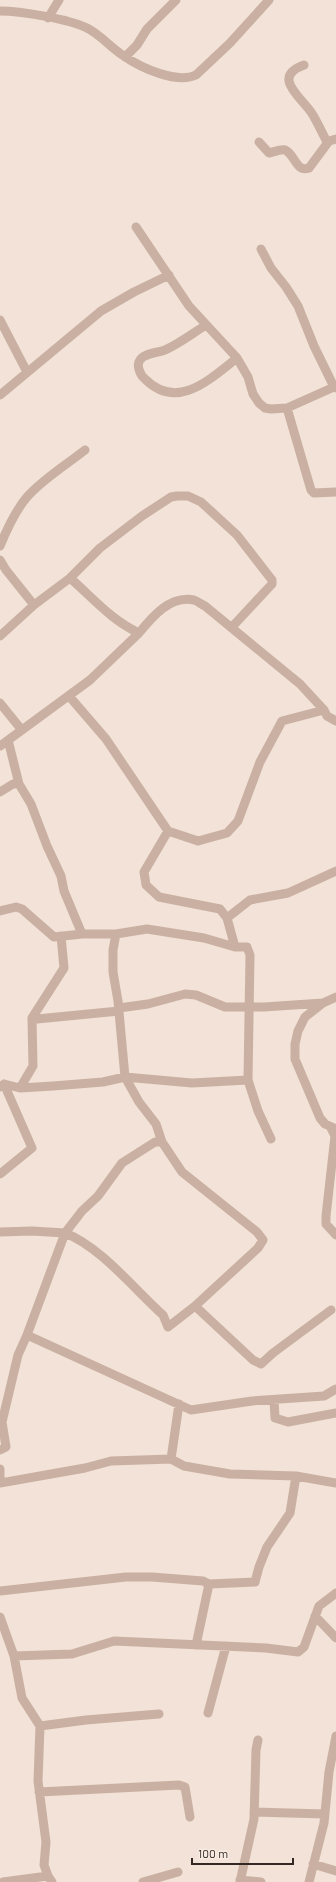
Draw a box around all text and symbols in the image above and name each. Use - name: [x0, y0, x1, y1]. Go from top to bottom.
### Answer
- scale bar: [192, 1840, 293, 1866]
- text: 100 m: [198, 1846, 228, 1860]

